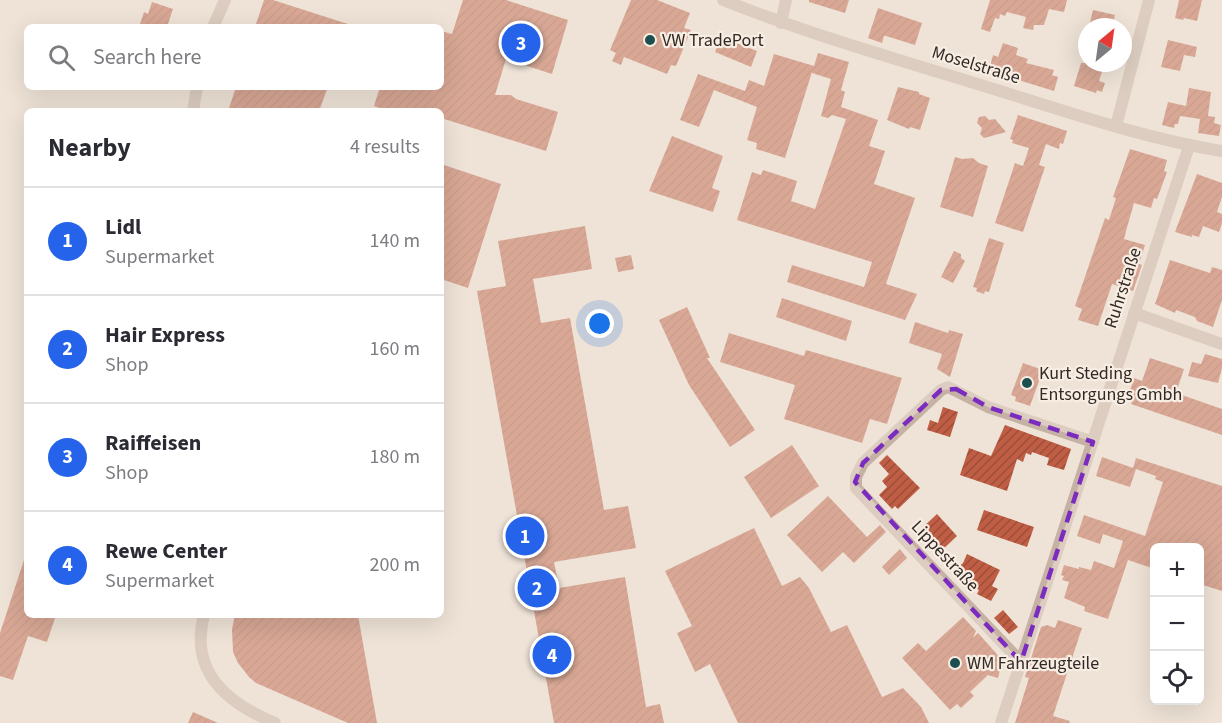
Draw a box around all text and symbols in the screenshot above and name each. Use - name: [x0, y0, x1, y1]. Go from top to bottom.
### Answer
- north arrow: [1078, 18, 1132, 72]
- pin: 3: [502, 20, 540, 66]
- search box: [24, 24, 444, 90]
- place label: VW TradePort: [662, 28, 764, 53]
- marker: VW TradePort: [643, 33, 657, 47]
- street label: Moselstraße: [929, 40, 1023, 90]
- icon: search: [45, 41, 78, 74]
- text: Search here: [93, 41, 201, 73]
- text: Nearby: [48, 129, 131, 166]
- text: 4 results: [350, 133, 420, 161]
- text: Lidl: [105, 211, 141, 243]
- text: 1: [62, 227, 73, 255]
- text: 140 m: [370, 227, 420, 255]
- text: Supermarket: [105, 243, 214, 271]
- street label: Ruhrstraße: [1098, 244, 1148, 332]
- your location: [585, 309, 614, 338]
- text: Hair Express: [105, 319, 225, 351]
- text: 2: [62, 335, 73, 363]
- text: 160 m: [370, 335, 420, 363]
- text: Shop: [105, 351, 149, 379]
- place label: Kurt Steding Entsorgungs Gmbh: [1039, 361, 1182, 407]
- marker: Kurt Steding Entsorgungs Gmbh: [1020, 376, 1034, 390]
- text: Raiffeisen: [105, 427, 201, 459]
- text: 3: [62, 443, 73, 471]
- text: 180 m: [370, 443, 420, 471]
- text: Shop: [105, 459, 149, 487]
- pin: 1: [506, 514, 544, 558]
- street label: Lippestraße: [905, 515, 985, 597]
- text: Rewe Center: [105, 535, 227, 567]
- map controls: [1150, 543, 1204, 705]
- button: +: [1150, 543, 1204, 597]
- text: 4: [62, 551, 73, 579]
- text: 200 m: [370, 551, 420, 579]
- pin: 2: [518, 566, 556, 610]
- text: Supermarket: [105, 567, 214, 595]
- button: −: [1150, 597, 1204, 651]
- pin: 4: [532, 632, 572, 678]
- place label: WM Fahrzeugteile: [967, 651, 1099, 676]
- button: locate: [1150, 651, 1204, 705]
- marker: WM Fahrzeugteile: [948, 656, 962, 670]

